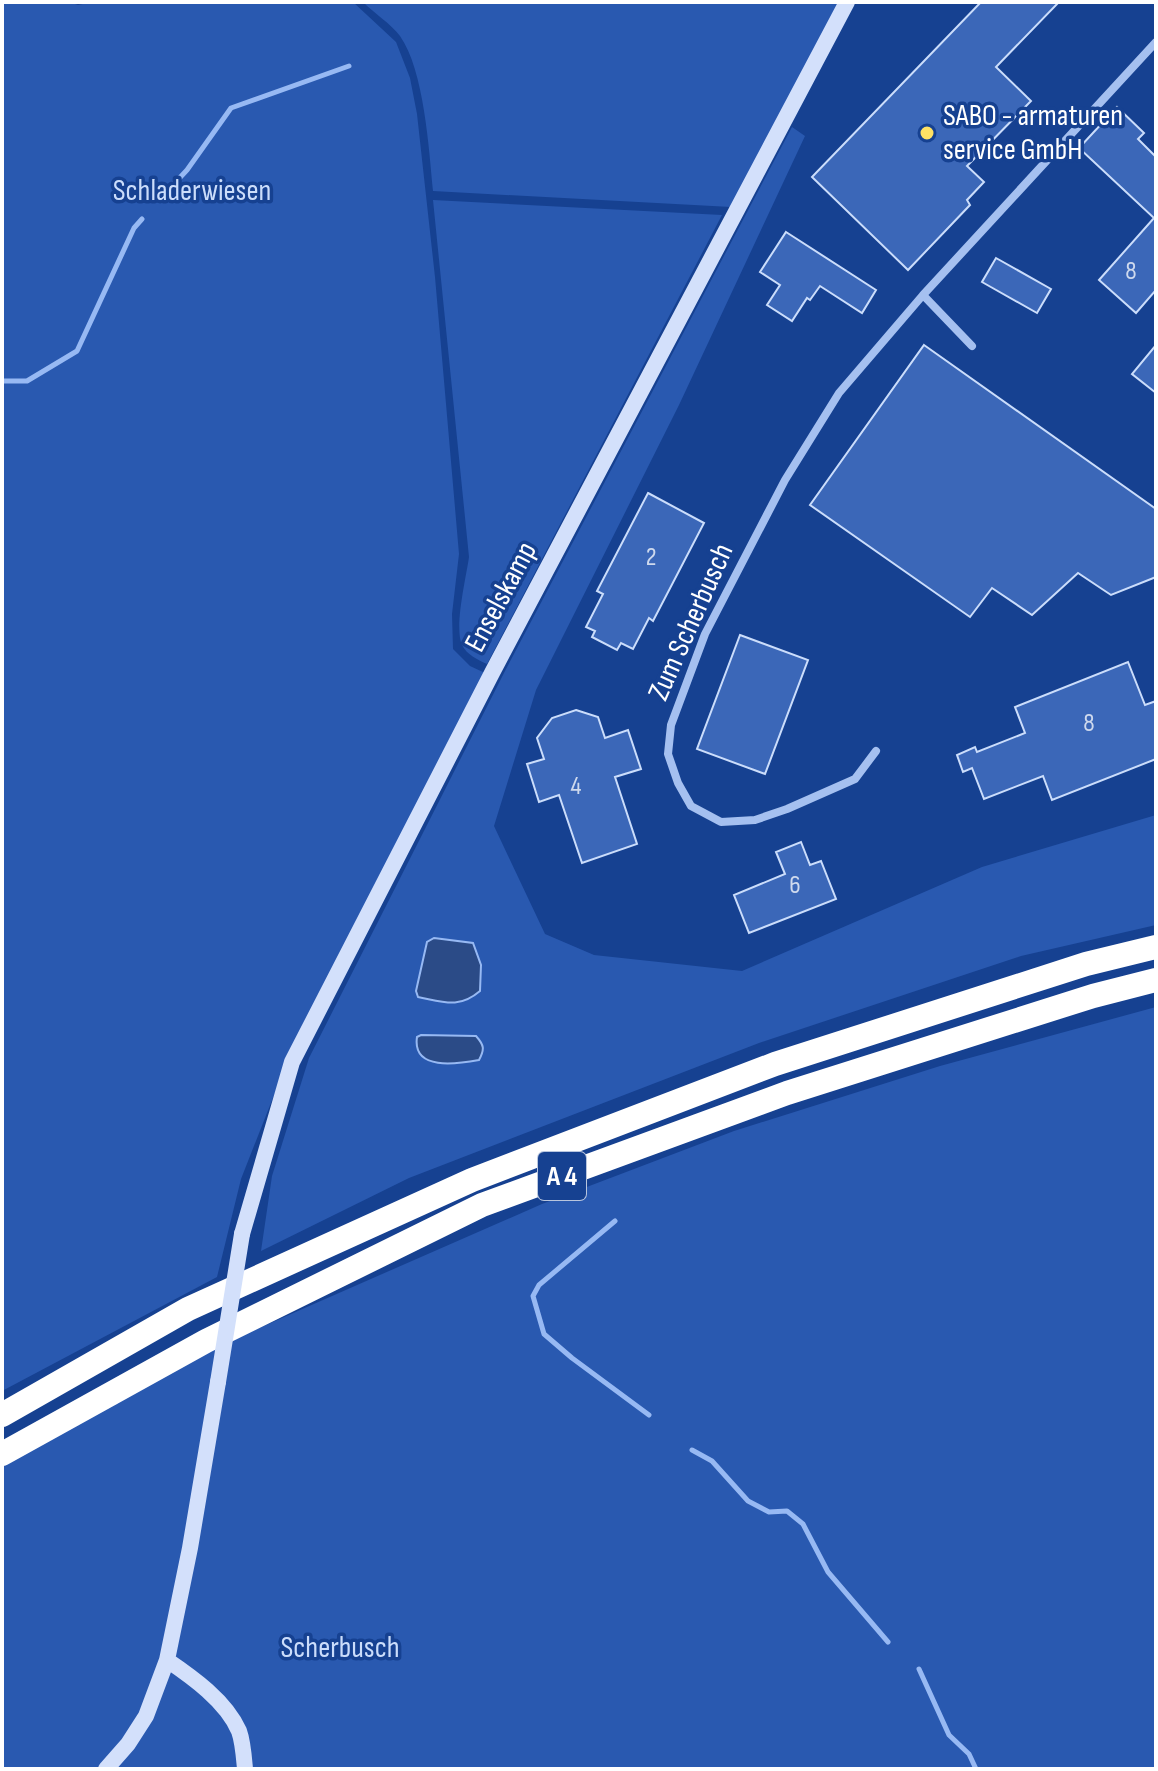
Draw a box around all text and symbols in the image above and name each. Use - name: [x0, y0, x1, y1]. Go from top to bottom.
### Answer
- place label: SABO - armaturen service GmbH: [943, 98, 1123, 168]
- marker: SABO - armaturen service GmbH: [918, 124, 936, 142]
- park label: Schladerwiesen: [113, 173, 271, 209]
- house number: 8: [1125, 256, 1137, 287]
- street label: Enselskamp: [457, 536, 545, 658]
- street label: Zum Scherbusch: [640, 538, 742, 706]
- house number: 2: [646, 542, 656, 573]
- house number: 8: [1083, 708, 1095, 739]
- house number: 4: [571, 771, 582, 802]
- house number: 6: [789, 870, 801, 901]
- road number: A 4: [538, 1152, 586, 1200]
- park label: Scherbusch: [281, 1630, 399, 1666]

